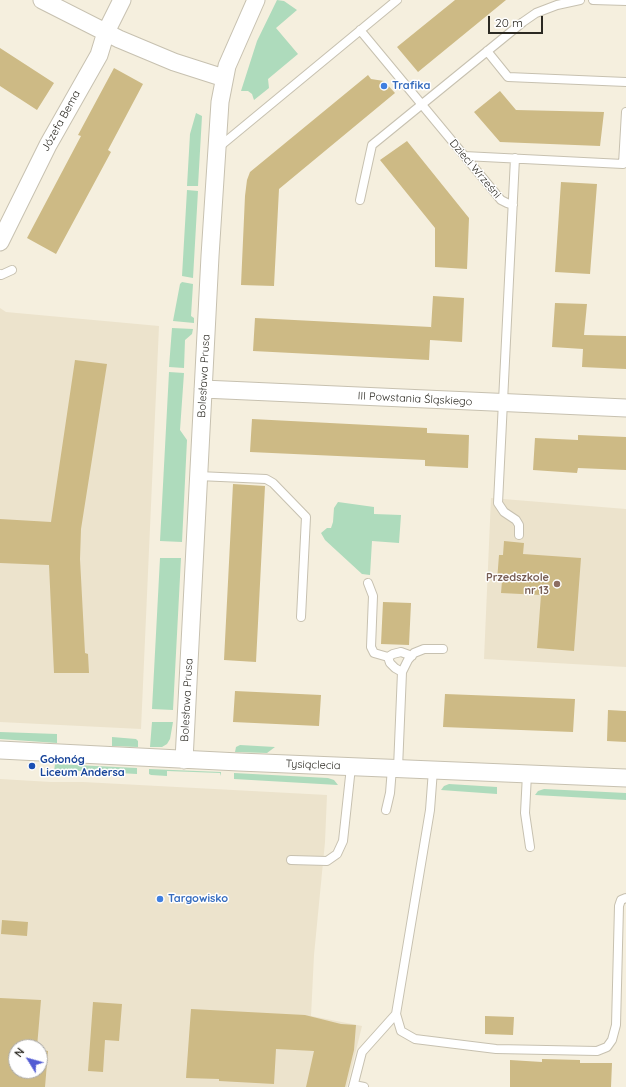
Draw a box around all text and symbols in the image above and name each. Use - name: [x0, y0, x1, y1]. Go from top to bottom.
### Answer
- scale bar: [490, 8, 545, 34]
- text: 20 m: [495, 15, 523, 30]
- place label: Trafika: [392, 79, 430, 93]
- marker: Trafika: [379, 81, 389, 91]
- street label: Józefa Bema: [39, 88, 83, 154]
- street label: Dzieci Wrześni: [447, 137, 503, 201]
- street label: Bolesława Prusa: [195, 334, 213, 418]
- street label: III Powstania Śląskiego: [357, 389, 473, 409]
- place label: Przedszkole nr 13: [486, 571, 549, 597]
- marker: Przedszkole nr 13: [552, 579, 562, 589]
- street label: Bolesława Prusa: [178, 658, 196, 742]
- place label: Gołonóg Liceum Andersa: [40, 753, 125, 779]
- street label: Tysiąclecia: [285, 757, 341, 773]
- marker: Gołonóg Liceum Andersa: [27, 761, 37, 771]
- place label: Targowisko: [168, 892, 228, 906]
- marker: Targowisko: [155, 894, 165, 904]
- north arrow: [8, 1039, 48, 1079]
- text: N: [11, 1045, 27, 1060]

